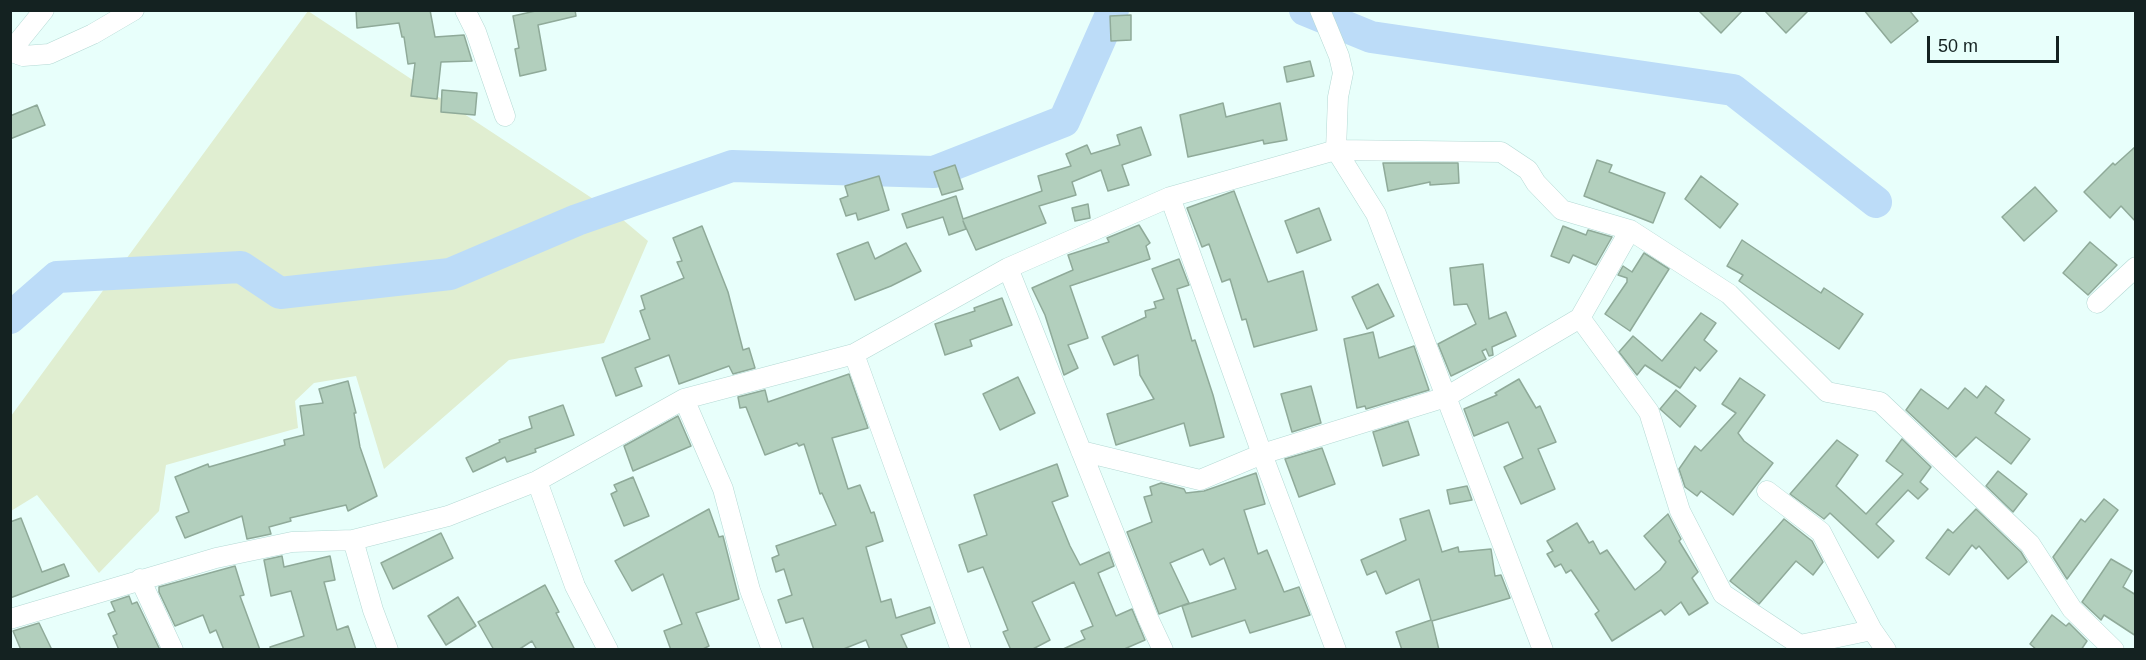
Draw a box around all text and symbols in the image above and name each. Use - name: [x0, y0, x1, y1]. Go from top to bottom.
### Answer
- scale bar: [1930, 24, 2062, 62]
- text: 50 m: [1938, 36, 1978, 56]

